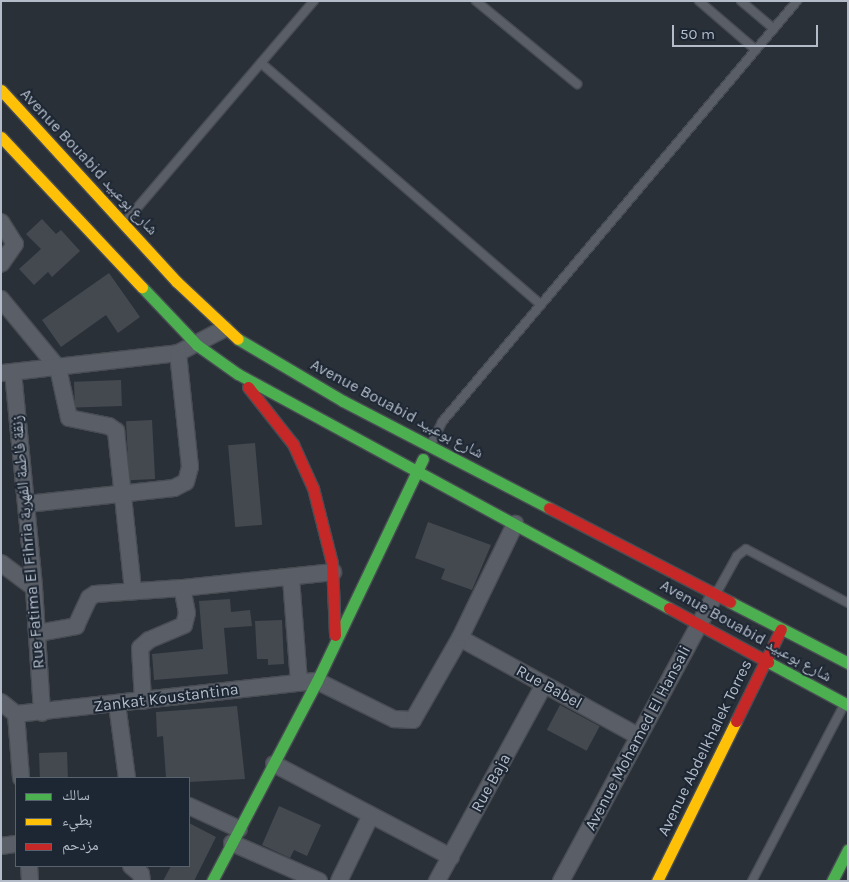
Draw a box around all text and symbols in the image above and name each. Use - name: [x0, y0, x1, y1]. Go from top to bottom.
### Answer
- scale bar: [674, 15, 820, 47]
- text: 50 m: [680, 25, 715, 43]
- street label: Avenue Bouabid شارع بوعبيد: [16, 85, 162, 239]
- street label: Avenue Bouabid شارع بوعبيد: [307, 355, 487, 463]
- street label: Rue Fatima El Fihria زنقة فاطمة الفهربة: [7, 415, 49, 669]
- street label: Avenue Bouabid شارع بوعبيد: [657, 576, 835, 686]
- street label: Avenue Mohamed El Hansali: [581, 642, 695, 834]
- street label: Avenue Abdelkhalek Torres: [654, 657, 756, 839]
- street label: Rue Babel: [513, 661, 585, 713]
- street label: Zankat Koustantina: [92, 680, 240, 716]
- street label: Rue Baja: [467, 750, 515, 816]
- legend: [15, 777, 190, 867]
- text: سالك: [62, 786, 90, 804]
- text: بطيء: [62, 811, 92, 829]
- text: مزدحم: [62, 836, 99, 854]

